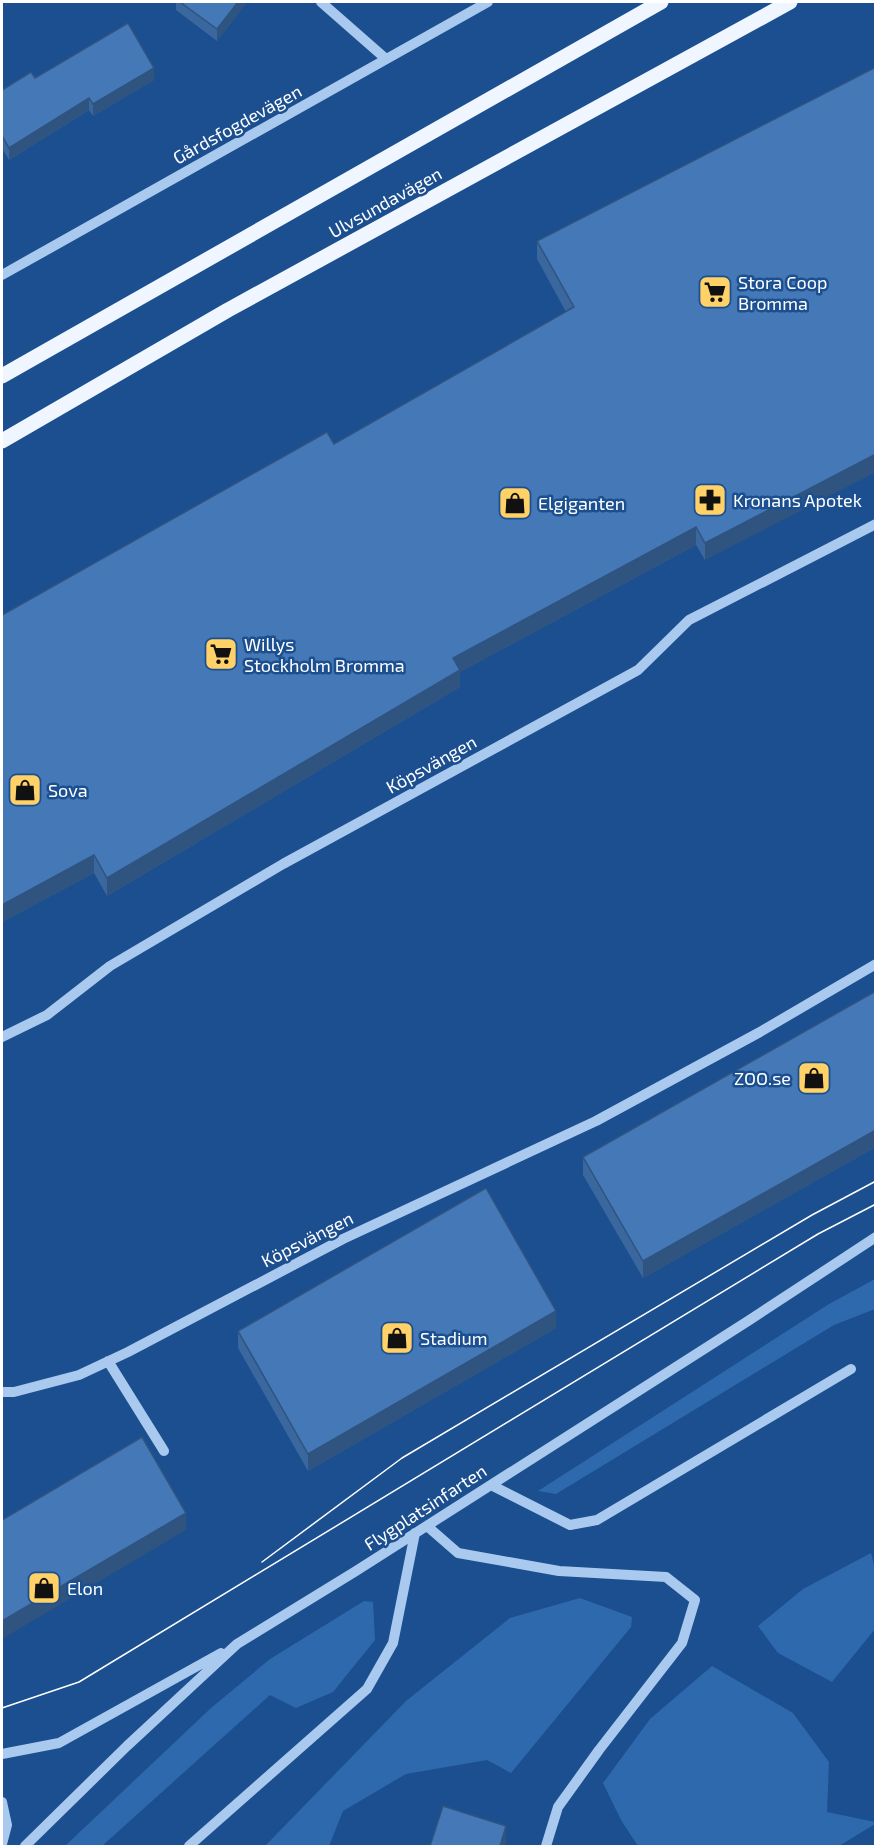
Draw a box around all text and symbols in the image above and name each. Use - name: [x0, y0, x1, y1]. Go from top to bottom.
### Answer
- street label: Gårdsfogdevägen: [169, 79, 305, 169]
- street label: Ulvsundavägen: [325, 162, 445, 242]
- place label: Stora Coop Bromma: [738, 271, 827, 314]
- supermarket icon: Stora Coop Bromma: [697, 274, 733, 310]
- pharmacy icon: Kronans Apotek: [692, 482, 728, 518]
- shop icon: Elgiganten: [497, 485, 533, 521]
- place label: Kronans Apotek: [733, 489, 862, 511]
- place label: Elgiganten: [538, 492, 625, 514]
- place label: Willys Stockholm Bromma: [244, 633, 405, 676]
- supermarket icon: Willys Stockholm Bromma: [203, 636, 239, 672]
- street label: Köpsvängen: [382, 730, 480, 798]
- shop icon: Sova: [7, 772, 43, 808]
- place label: Sova: [48, 779, 88, 801]
- shop icon: ZOO.se: [796, 1060, 832, 1096]
- place label: ZOO.se: [734, 1067, 791, 1089]
- street label: Köpsvängen: [257, 1206, 357, 1272]
- shop icon: Stadium: [379, 1320, 415, 1356]
- place label: Stadium: [420, 1327, 488, 1349]
- street label: Flygplatsinfarten: [360, 1459, 490, 1555]
- shop icon: Elon: [26, 1570, 62, 1606]
- place label: Elon: [67, 1577, 103, 1599]

